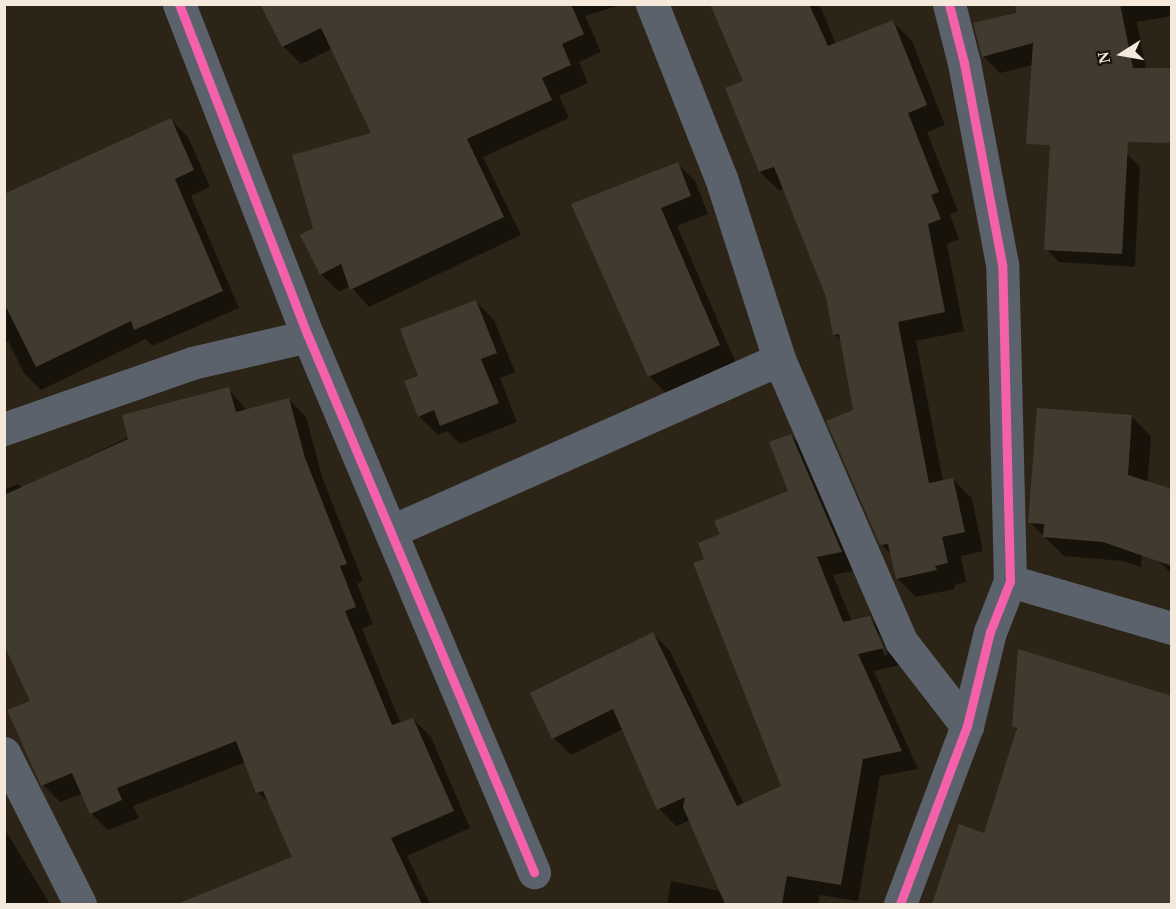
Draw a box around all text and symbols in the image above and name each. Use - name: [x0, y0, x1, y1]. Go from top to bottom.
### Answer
- north arrow: [1092, 24, 1152, 84]
- text: N: [1094, 50, 1113, 65]

